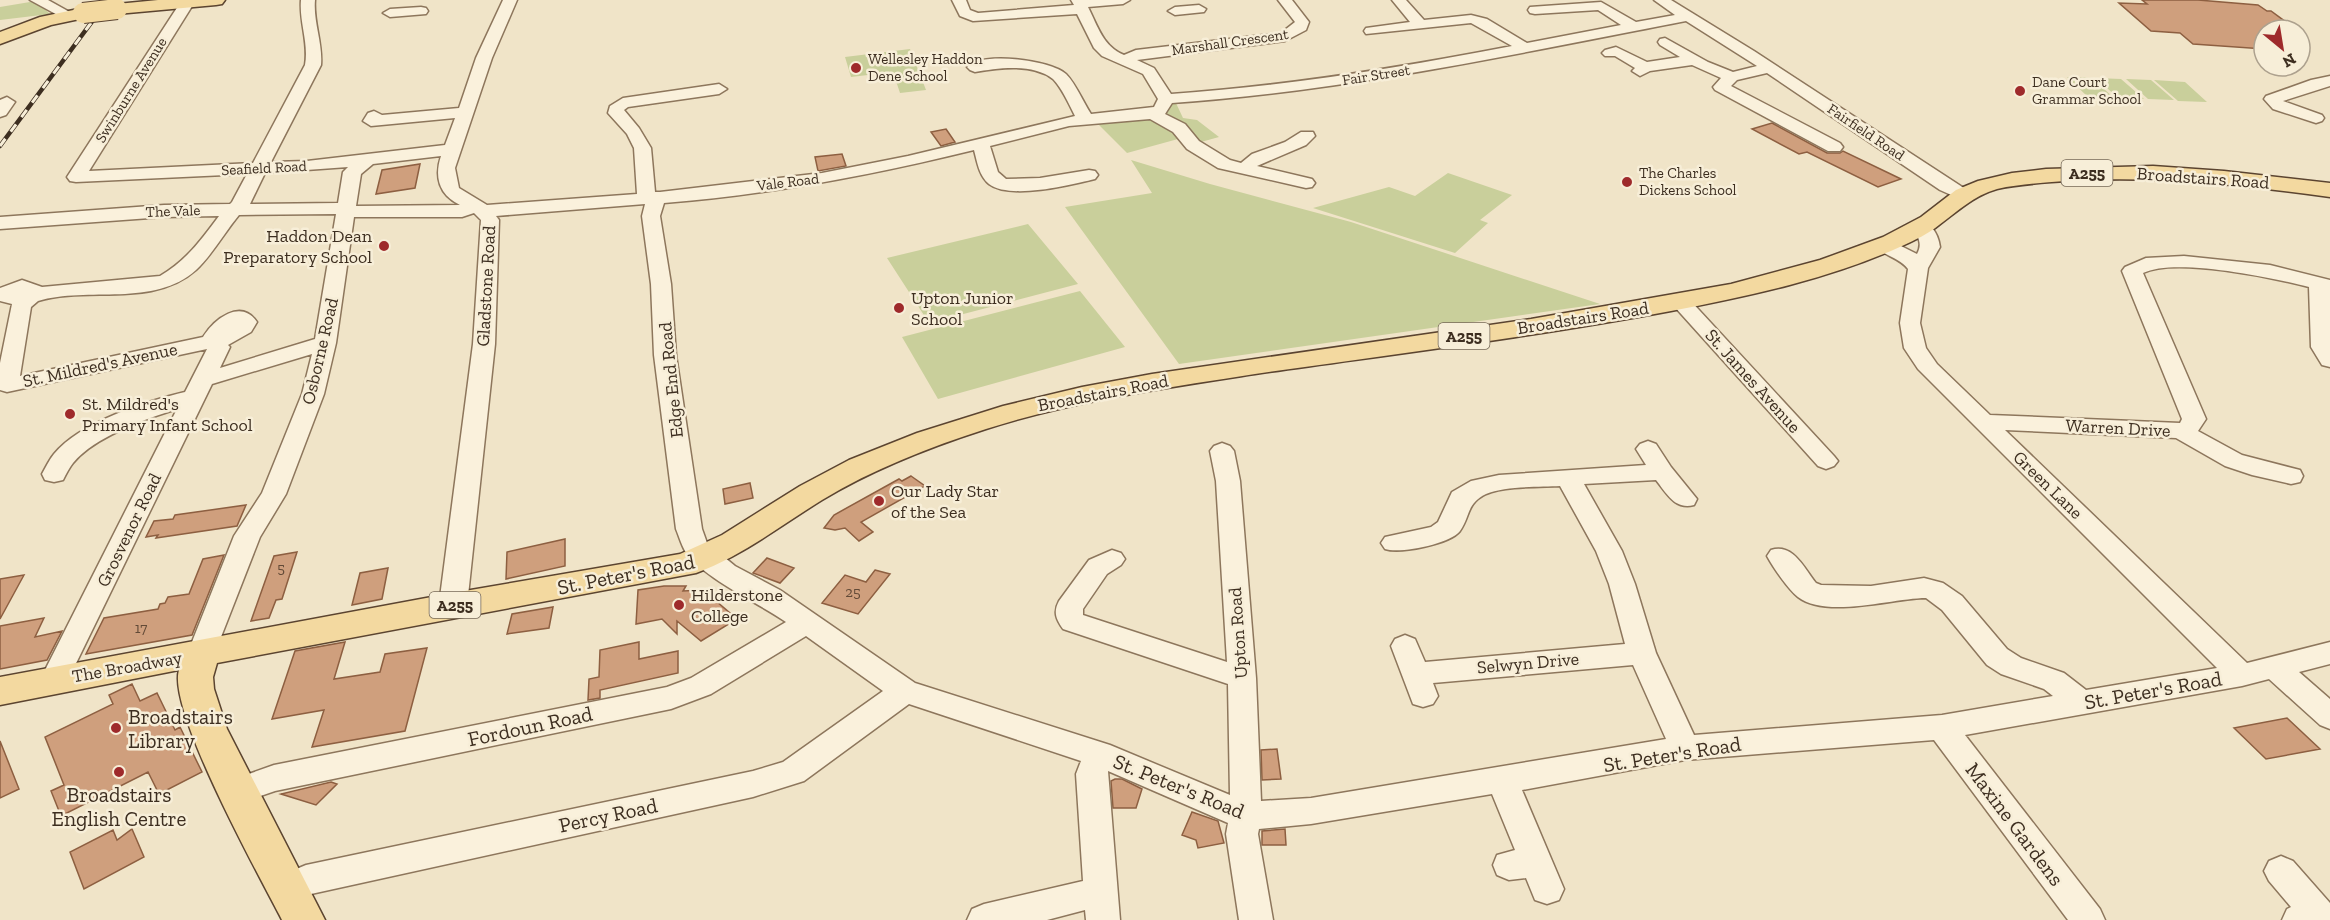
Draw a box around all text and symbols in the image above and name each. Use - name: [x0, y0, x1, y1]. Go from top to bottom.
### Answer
- north arrow: [2252, 18, 2312, 78]
- street label: Marshall Crescent: [1170, 25, 1290, 59]
- street label: Swinburne Avenue: [91, 34, 171, 146]
- text: N: [2279, 49, 2299, 72]
- place label: Wellesley Haddon Dene School: [868, 50, 983, 85]
- marker: Wellesley Haddon Dene School: [849, 61, 863, 75]
- street label: Fair Street: [1341, 61, 1412, 89]
- place label: Dane Court Grammar School: [2032, 73, 2141, 108]
- marker: Dane Court Grammar School: [2013, 84, 2027, 98]
- street label: Fairfield Road: [1824, 100, 1909, 165]
- street label: Seafield Road: [221, 157, 308, 179]
- road number: A255: [2062, 160, 2112, 186]
- street label: Broadstairs Road: [2136, 162, 2270, 194]
- place label: The Charles Dickens School: [1639, 164, 1737, 199]
- street label: Vale Road: [755, 169, 821, 195]
- marker: The Charles Dickens School: [1620, 175, 1634, 189]
- street label: The Vale: [145, 201, 201, 221]
- place label: Haddon Dean Preparatory School: [223, 225, 373, 268]
- street label: Gladstone Road: [472, 225, 500, 347]
- marker: Haddon Dean Preparatory School: [377, 239, 391, 253]
- place label: Upton Junior School: [911, 287, 1014, 330]
- street label: Osborne Road: [297, 295, 343, 407]
- street label: Broadstairs Road: [1516, 297, 1650, 339]
- marker: Upton Junior School: [892, 301, 906, 315]
- street label: Edge End Road: [654, 321, 688, 439]
- road number: A255: [1438, 323, 1490, 349]
- street label: St. James Avenue: [1700, 324, 1806, 438]
- street label: St. Mildred's Avenue: [21, 338, 179, 392]
- street label: Broadstairs Road: [1036, 370, 1170, 416]
- place label: St. Mildred's Primary Infant School: [82, 393, 253, 436]
- marker: St. Mildred's Primary Infant School: [63, 407, 77, 421]
- street label: Warren Drive: [2065, 414, 2171, 442]
- street label: Green Lane: [2008, 446, 2088, 524]
- street label: Grosvenor Road: [92, 469, 166, 591]
- place label: Our Lady Star of the Sea: [891, 480, 999, 523]
- marker: Our Lady Star of the Sea: [872, 494, 886, 508]
- street label: St. Peter's Road: [555, 548, 697, 600]
- house number: 5: [277, 559, 285, 577]
- house number: 25: [845, 583, 861, 601]
- place label: Hilderstone College: [691, 584, 783, 627]
- street label: Upton Road: [1224, 586, 1252, 679]
- road number: A255: [430, 592, 480, 618]
- marker: Hilderstone College: [672, 598, 686, 612]
- house number: 17: [135, 619, 147, 637]
- street label: The Broadway: [70, 646, 184, 687]
- street label: Selwyn Drive: [1476, 648, 1580, 678]
- street label: St. Peter's Road: [2082, 666, 2224, 714]
- street label: Fordoun Road: [465, 700, 595, 751]
- place label: Broadstairs Library: [128, 704, 233, 753]
- marker: Broadstairs Library: [109, 721, 123, 735]
- street label: St. Peter's Road: [1601, 731, 1743, 777]
- street label: St. Peter's Road: [1110, 748, 1249, 824]
- street label: Maxine Gardens: [1961, 757, 2069, 891]
- marker: Broadstairs English Centre: [112, 765, 126, 779]
- place label: Broadstairs English Centre: [52, 782, 187, 831]
- street label: Percy Road: [556, 792, 660, 838]

